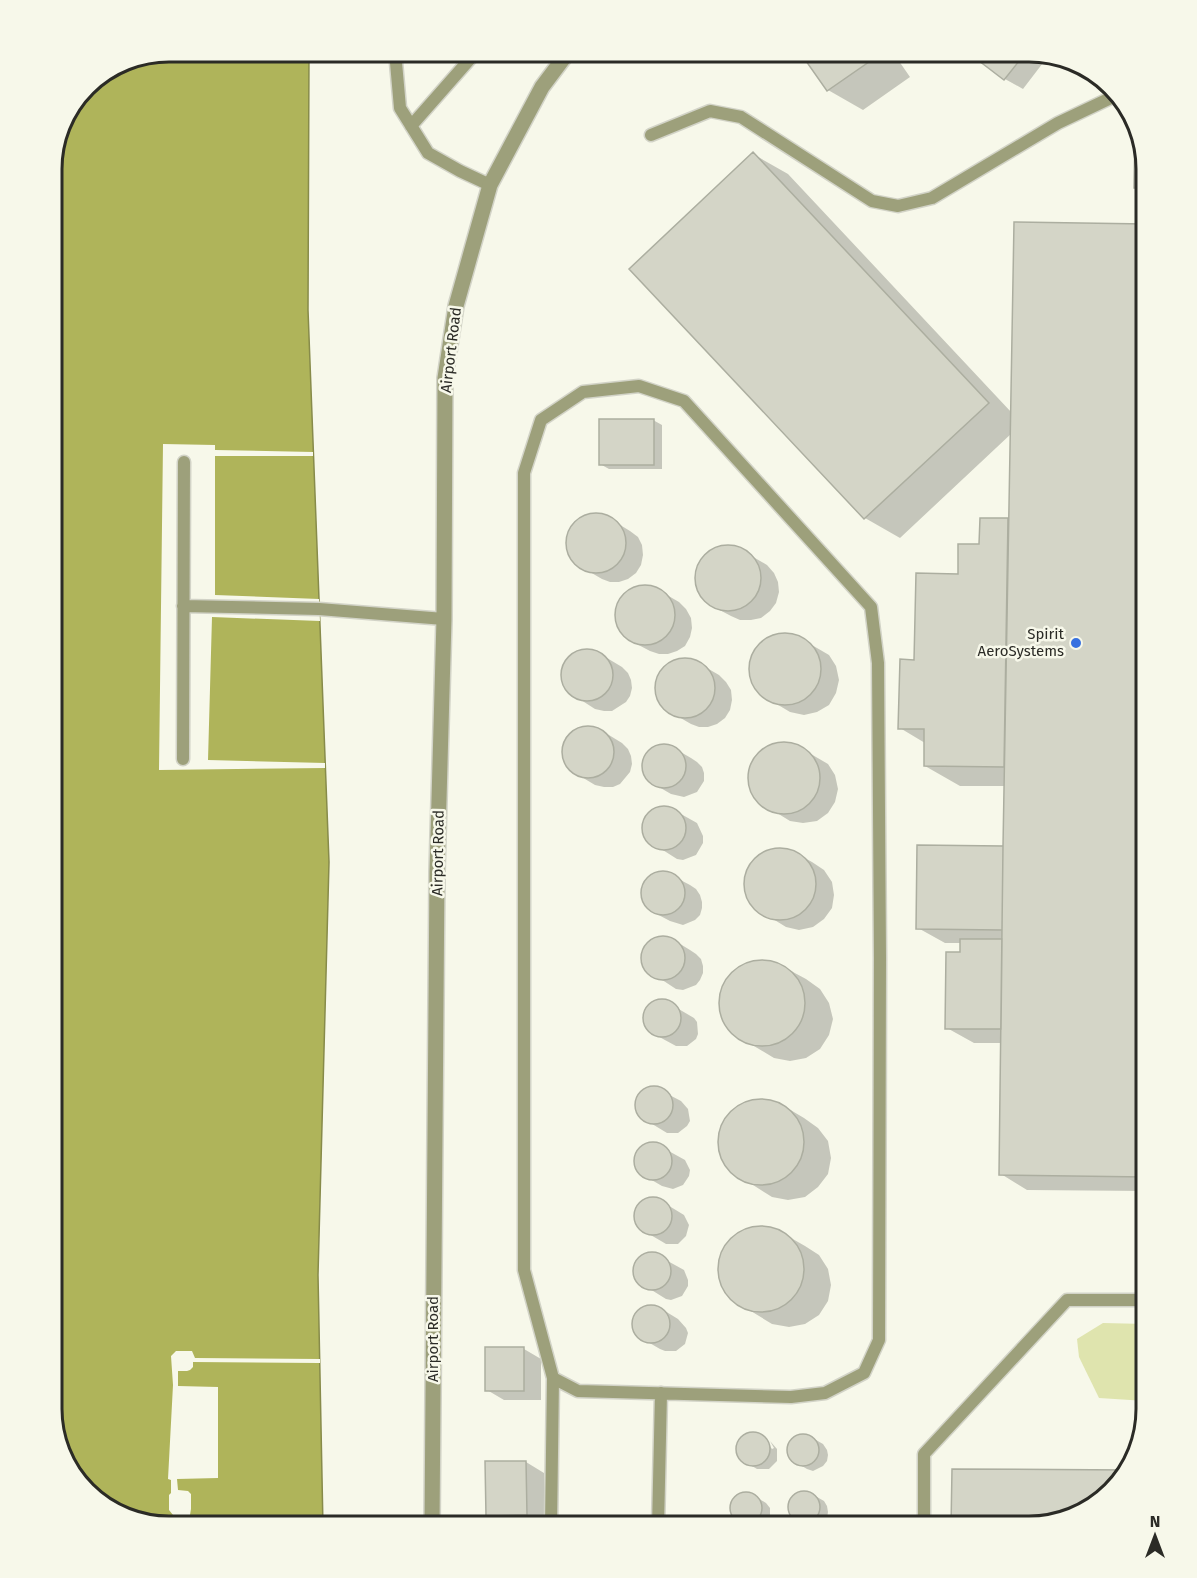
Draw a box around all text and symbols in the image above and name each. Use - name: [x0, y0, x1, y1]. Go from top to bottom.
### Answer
- street label: Airport Road: [437, 306, 465, 394]
- place label: Spirit AeroSystems: [978, 625, 1065, 660]
- marker: Spirit AeroSystems: [1069, 636, 1083, 650]
- street label: Airport Road: [428, 810, 448, 896]
- street label: Airport Road: [424, 1296, 442, 1382]
- north arrow: [1125, 1506, 1185, 1566]
- text: N: [1150, 1512, 1160, 1531]

